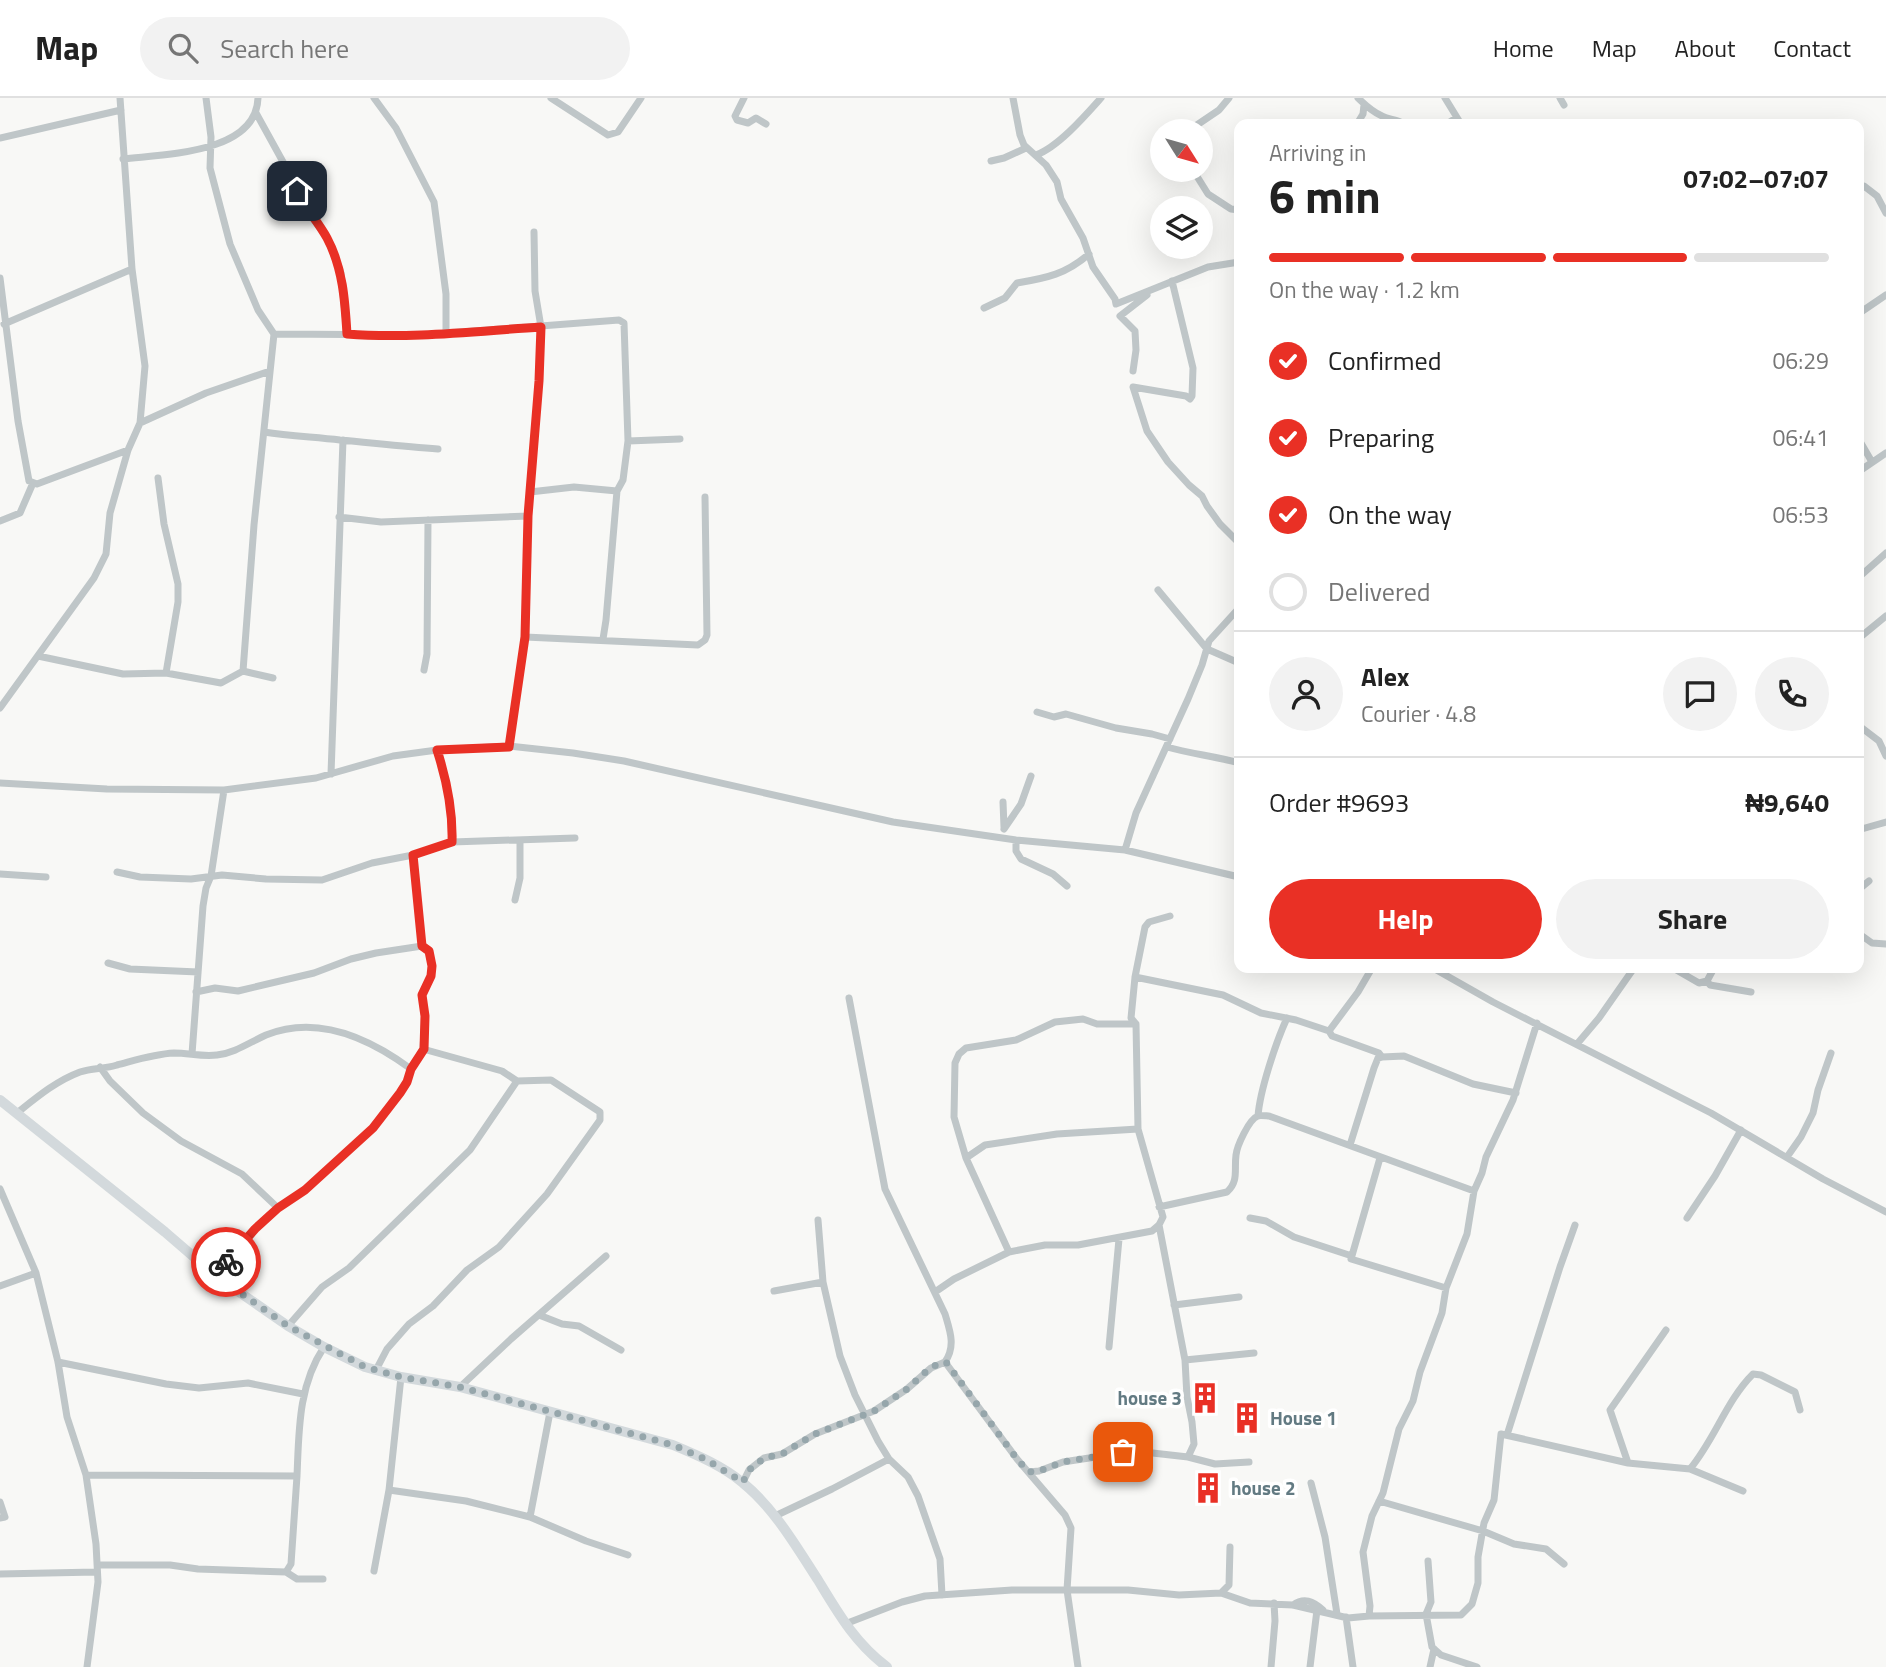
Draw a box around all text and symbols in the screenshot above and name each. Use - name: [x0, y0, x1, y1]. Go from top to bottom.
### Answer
- search box: [140, 17, 630, 80]
- text: Map: [35, 23, 98, 73]
- icon: search: [164, 29, 202, 67]
- text: Search here: [220, 29, 349, 68]
- text: Home: [1493, 30, 1554, 66]
- text: Map: [1592, 30, 1637, 66]
- text: About: [1675, 30, 1735, 66]
- text: Contact: [1773, 30, 1851, 66]
- north arrow: [1150, 119, 1213, 182]
- map controls: [1150, 119, 1213, 259]
- text: Arriving in: [1269, 135, 1366, 170]
- text: 07:02–07:07: [1683, 159, 1829, 198]
- pin: [267, 161, 327, 221]
- text: 6 min: [1269, 161, 1381, 231]
- icon: home: [278, 172, 316, 210]
- button: layers: [1150, 196, 1213, 259]
- text: On the way · 1.2 km: [1269, 272, 1460, 307]
- text: Confirmed: [1328, 341, 1442, 380]
- icon: check: [1269, 342, 1307, 380]
- text: 06:29: [1772, 343, 1829, 378]
- text: Preparing: [1328, 418, 1434, 457]
- icon: check: [1269, 419, 1307, 457]
- text: 06:41: [1772, 420, 1829, 455]
- text: On the way: [1328, 495, 1452, 534]
- icon: check: [1269, 496, 1307, 534]
- text: 06:53: [1772, 497, 1829, 532]
- text: Delivered: [1328, 572, 1431, 611]
- button: person: [1269, 657, 1343, 731]
- text: Alex: [1361, 657, 1409, 696]
- button: chat: [1663, 657, 1737, 731]
- button: phone: [1755, 657, 1829, 731]
- text: Courier · 4.8: [1361, 696, 1476, 731]
- text: Order #9693: [1269, 783, 1409, 822]
- text: ₦9,640: [1745, 783, 1829, 822]
- button: Help: [1269, 879, 1542, 959]
- button: Share: [1556, 879, 1829, 959]
- courier: [191, 1227, 261, 1297]
- icon: bike: [207, 1243, 245, 1281]
- building icon: house 3: [1188, 1381, 1222, 1415]
- place label: house 3: [1117, 1383, 1182, 1412]
- building icon: House 1: [1230, 1401, 1264, 1435]
- place label: House 1: [1270, 1403, 1337, 1432]
- pin: [1093, 1422, 1153, 1482]
- icon: bag: [1104, 1433, 1142, 1471]
- building icon: house 2: [1191, 1471, 1225, 1505]
- place label: house 2: [1231, 1473, 1296, 1502]

